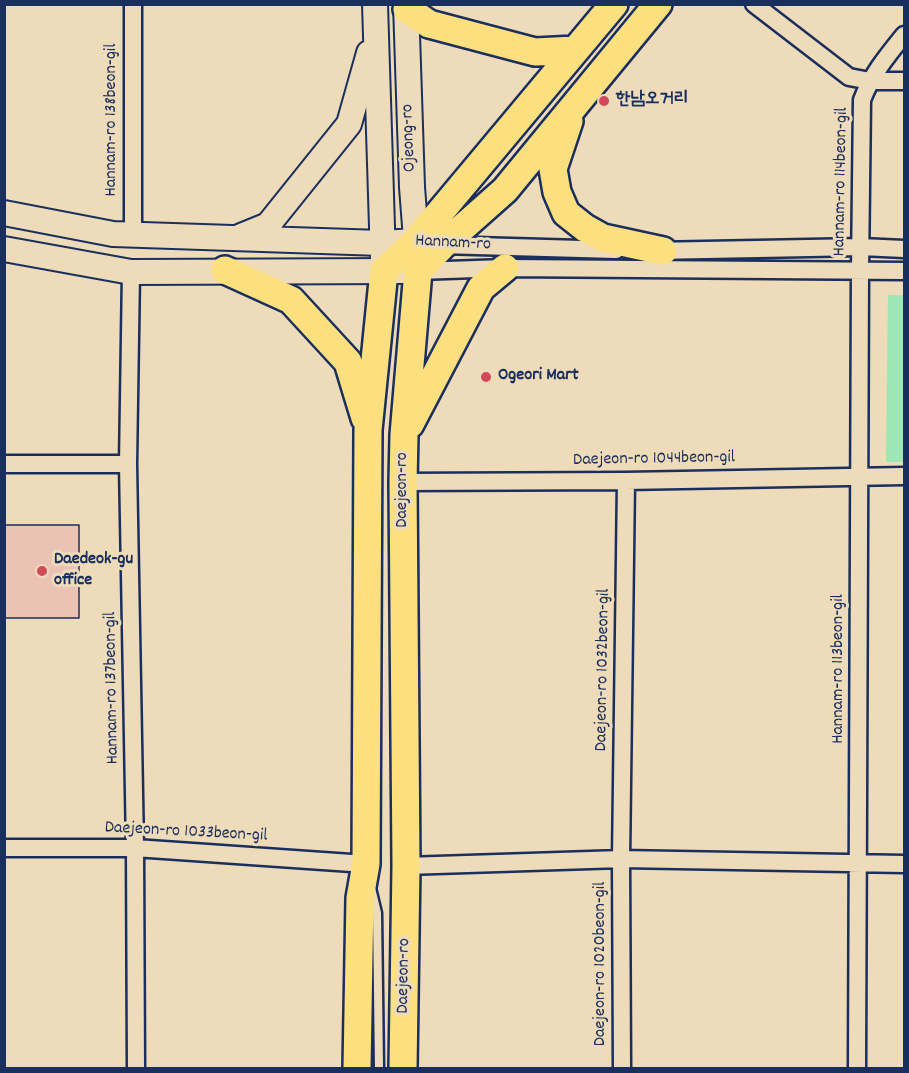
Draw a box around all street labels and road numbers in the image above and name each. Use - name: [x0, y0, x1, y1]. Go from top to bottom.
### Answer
- street label: Hannam-ro 138beon-gil: [102, 44, 124, 196]
- street label: Ojeong-ro: [398, 104, 422, 172]
- street label: Hannam-ro 114beon-gil: [830, 107, 854, 257]
- street label: Hannam-ro: [415, 231, 491, 257]
- street label: Daejeon-ro 1044beon-gil: [573, 448, 735, 472]
- street label: Daejeon-ro: [393, 452, 415, 528]
- street label: Daejeon-ro 1032beon-gil: [592, 588, 616, 752]
- street label: Hannam-ro 113beon-gil: [829, 594, 851, 744]
- street label: Hannam-ro 137beon-gil: [101, 612, 125, 764]
- street label: Daejeon-ro 1033beon-gil: [104, 818, 268, 848]
- street label: Daejeon-ro 1020beon-gil: [591, 882, 613, 1046]
- street label: Daejeon-ro: [394, 938, 416, 1014]

